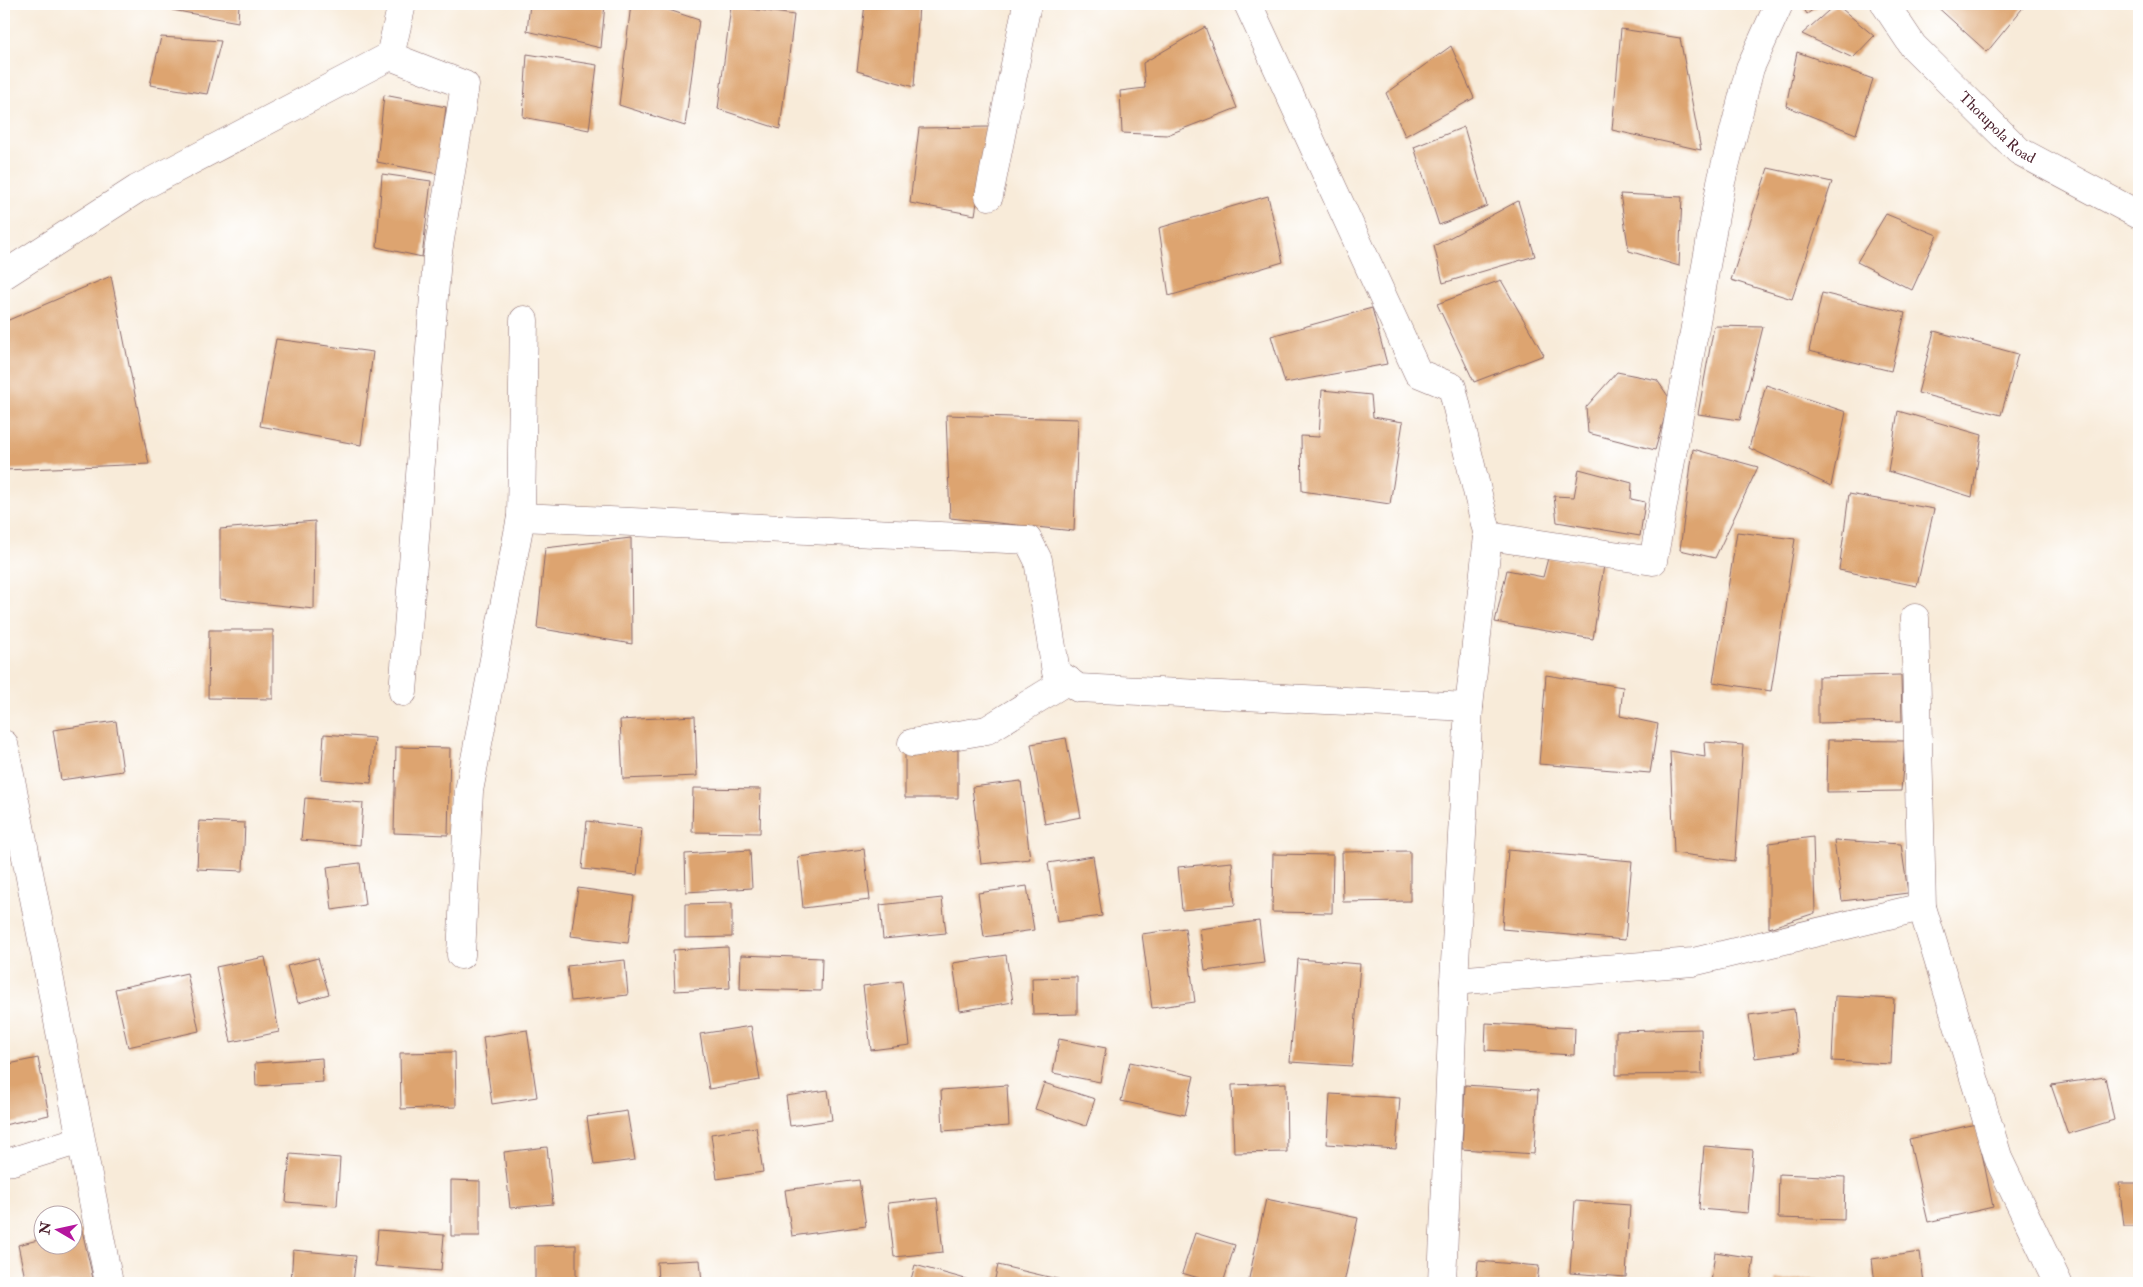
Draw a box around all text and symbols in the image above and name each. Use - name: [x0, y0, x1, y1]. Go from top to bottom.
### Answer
- street label: Thotupola Road: [1955, 87, 2039, 168]
- north arrow: [32, 1204, 82, 1254]
- text: N: [36, 1220, 55, 1237]

